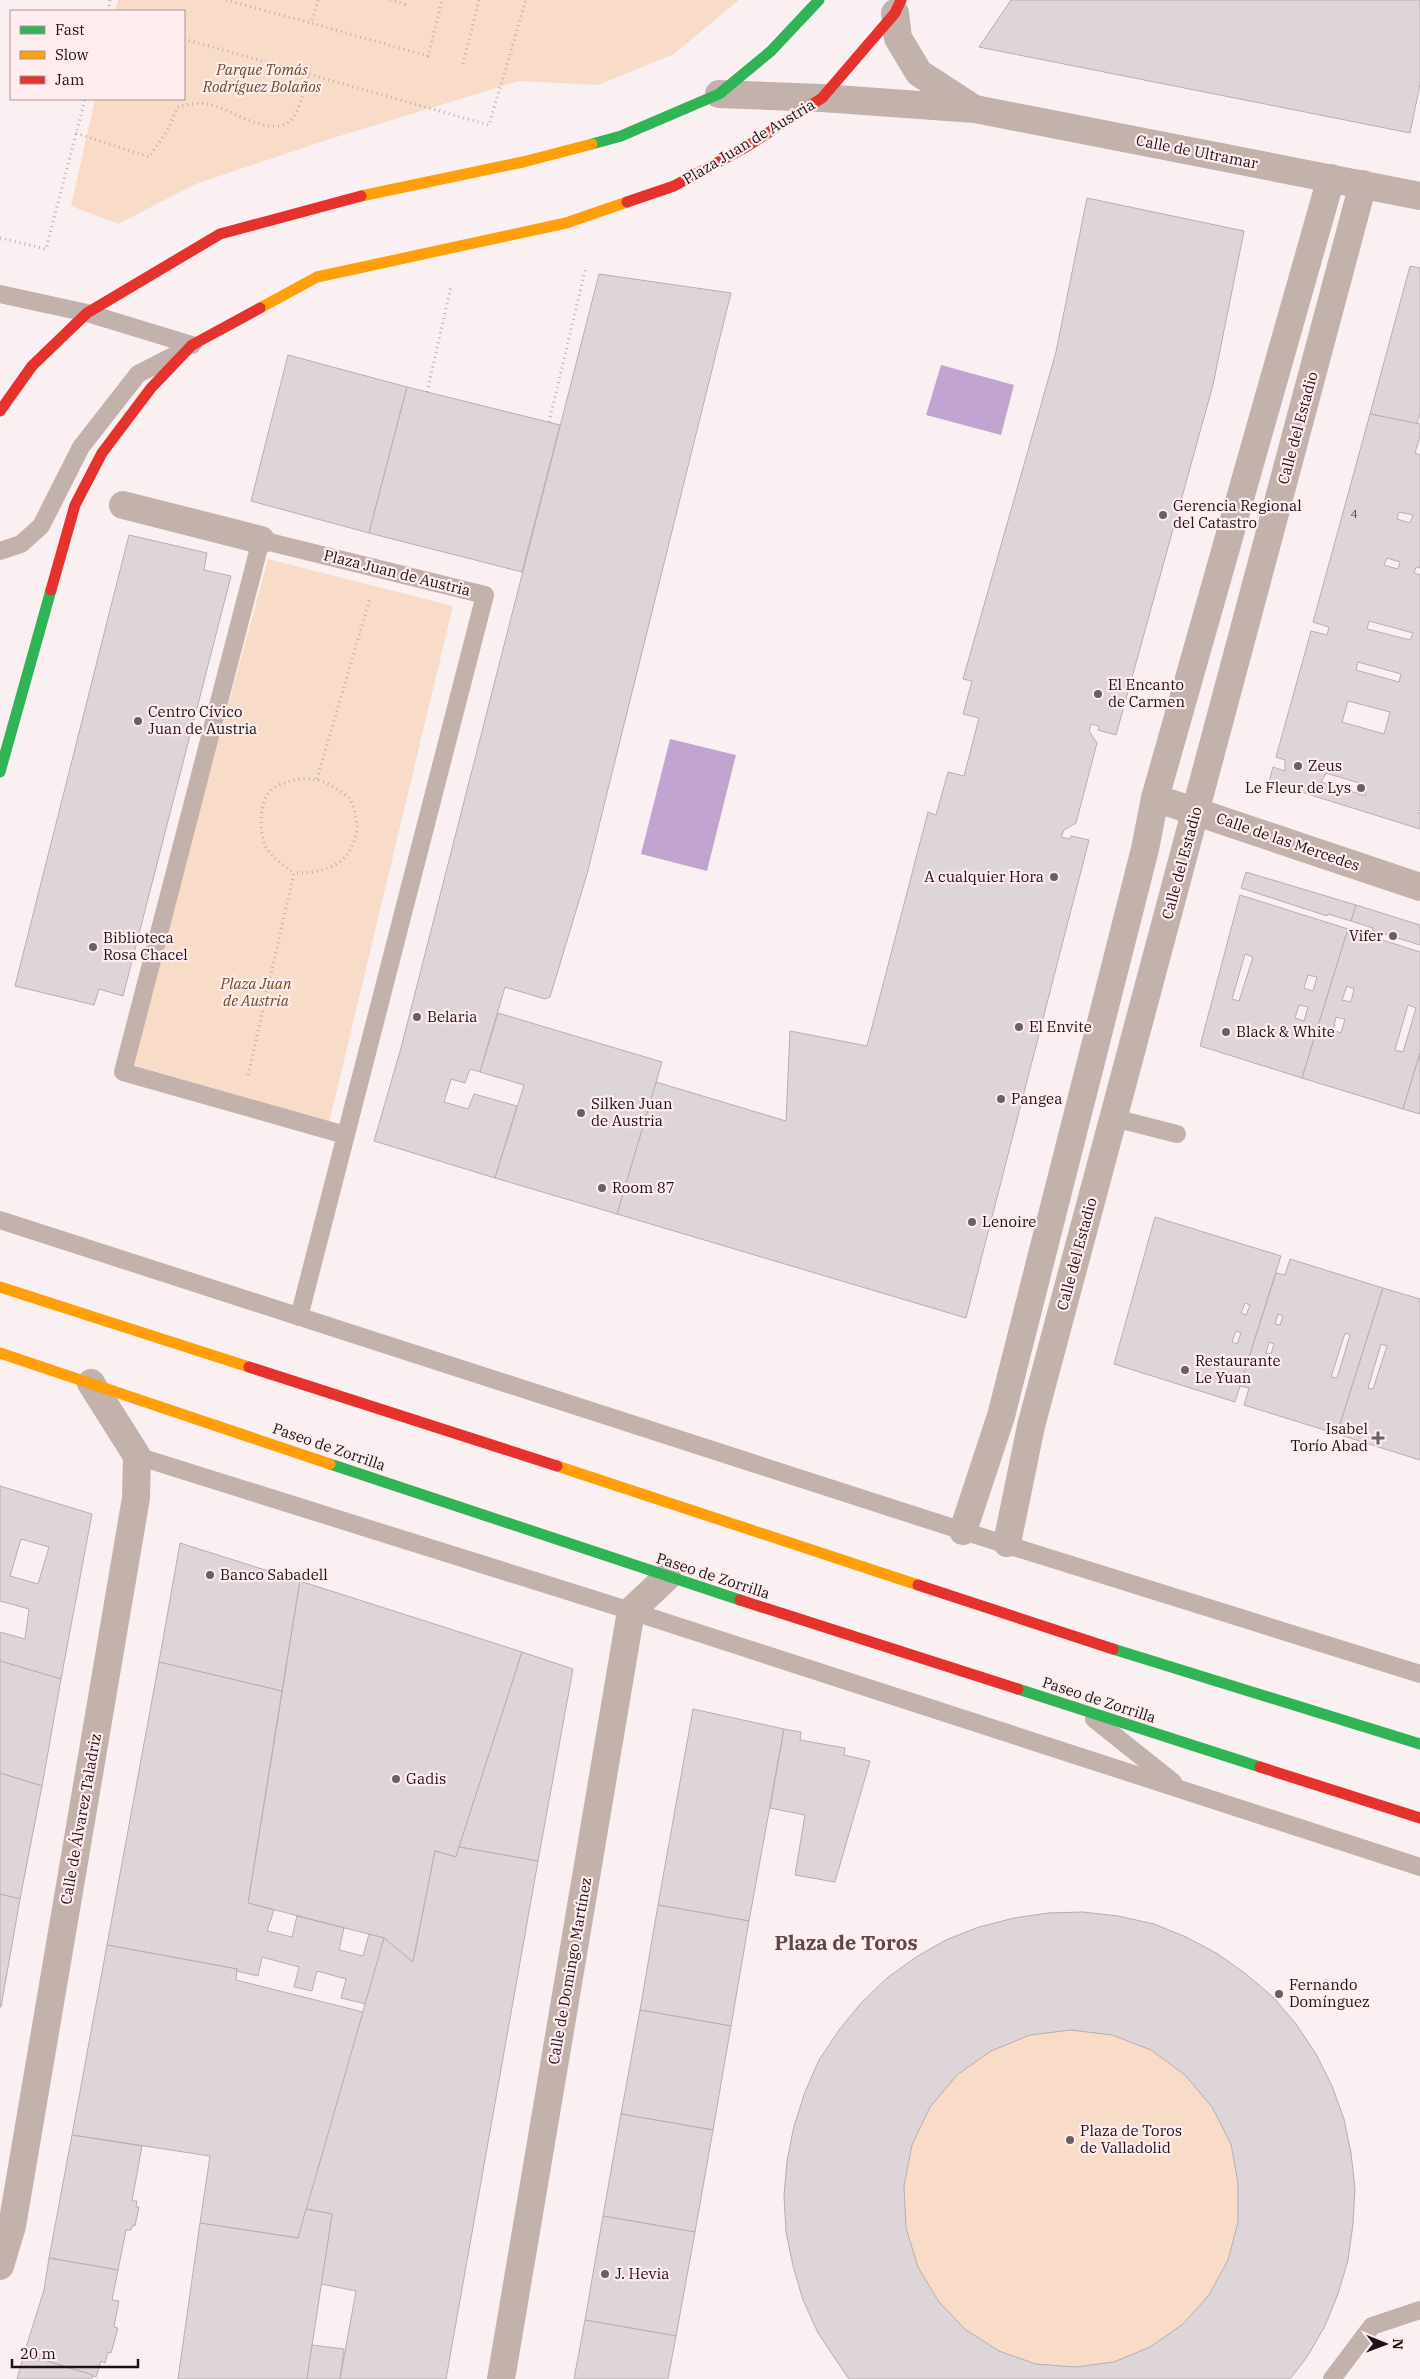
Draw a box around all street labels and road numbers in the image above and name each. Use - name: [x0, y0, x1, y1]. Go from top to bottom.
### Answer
- street label: Plaza Juan de Austria: [679, 95, 818, 189]
- street label: Calle de Ultramar: [1135, 130, 1260, 173]
- street label: Calle del Estadio: [1273, 369, 1322, 486]
- street label: Plaza Juan de Austria: [322, 545, 473, 600]
- street label: Calle del Estadio: [1157, 804, 1206, 921]
- street label: Calle de las Mercedes: [1214, 808, 1362, 875]
- street label: Calle del Estadio: [1052, 1195, 1101, 1312]
- street label: Paseo de Zorrilla: [270, 1418, 388, 1475]
- street label: Paseo de Zorrilla: [654, 1548, 772, 1603]
- street label: Paseo de Zorrilla: [1040, 1672, 1158, 1727]
- street label: Calle de Álvarez Taladriz: [56, 1732, 105, 1906]
- street label: Calle de Domingo Martínez: [544, 1876, 595, 2066]

